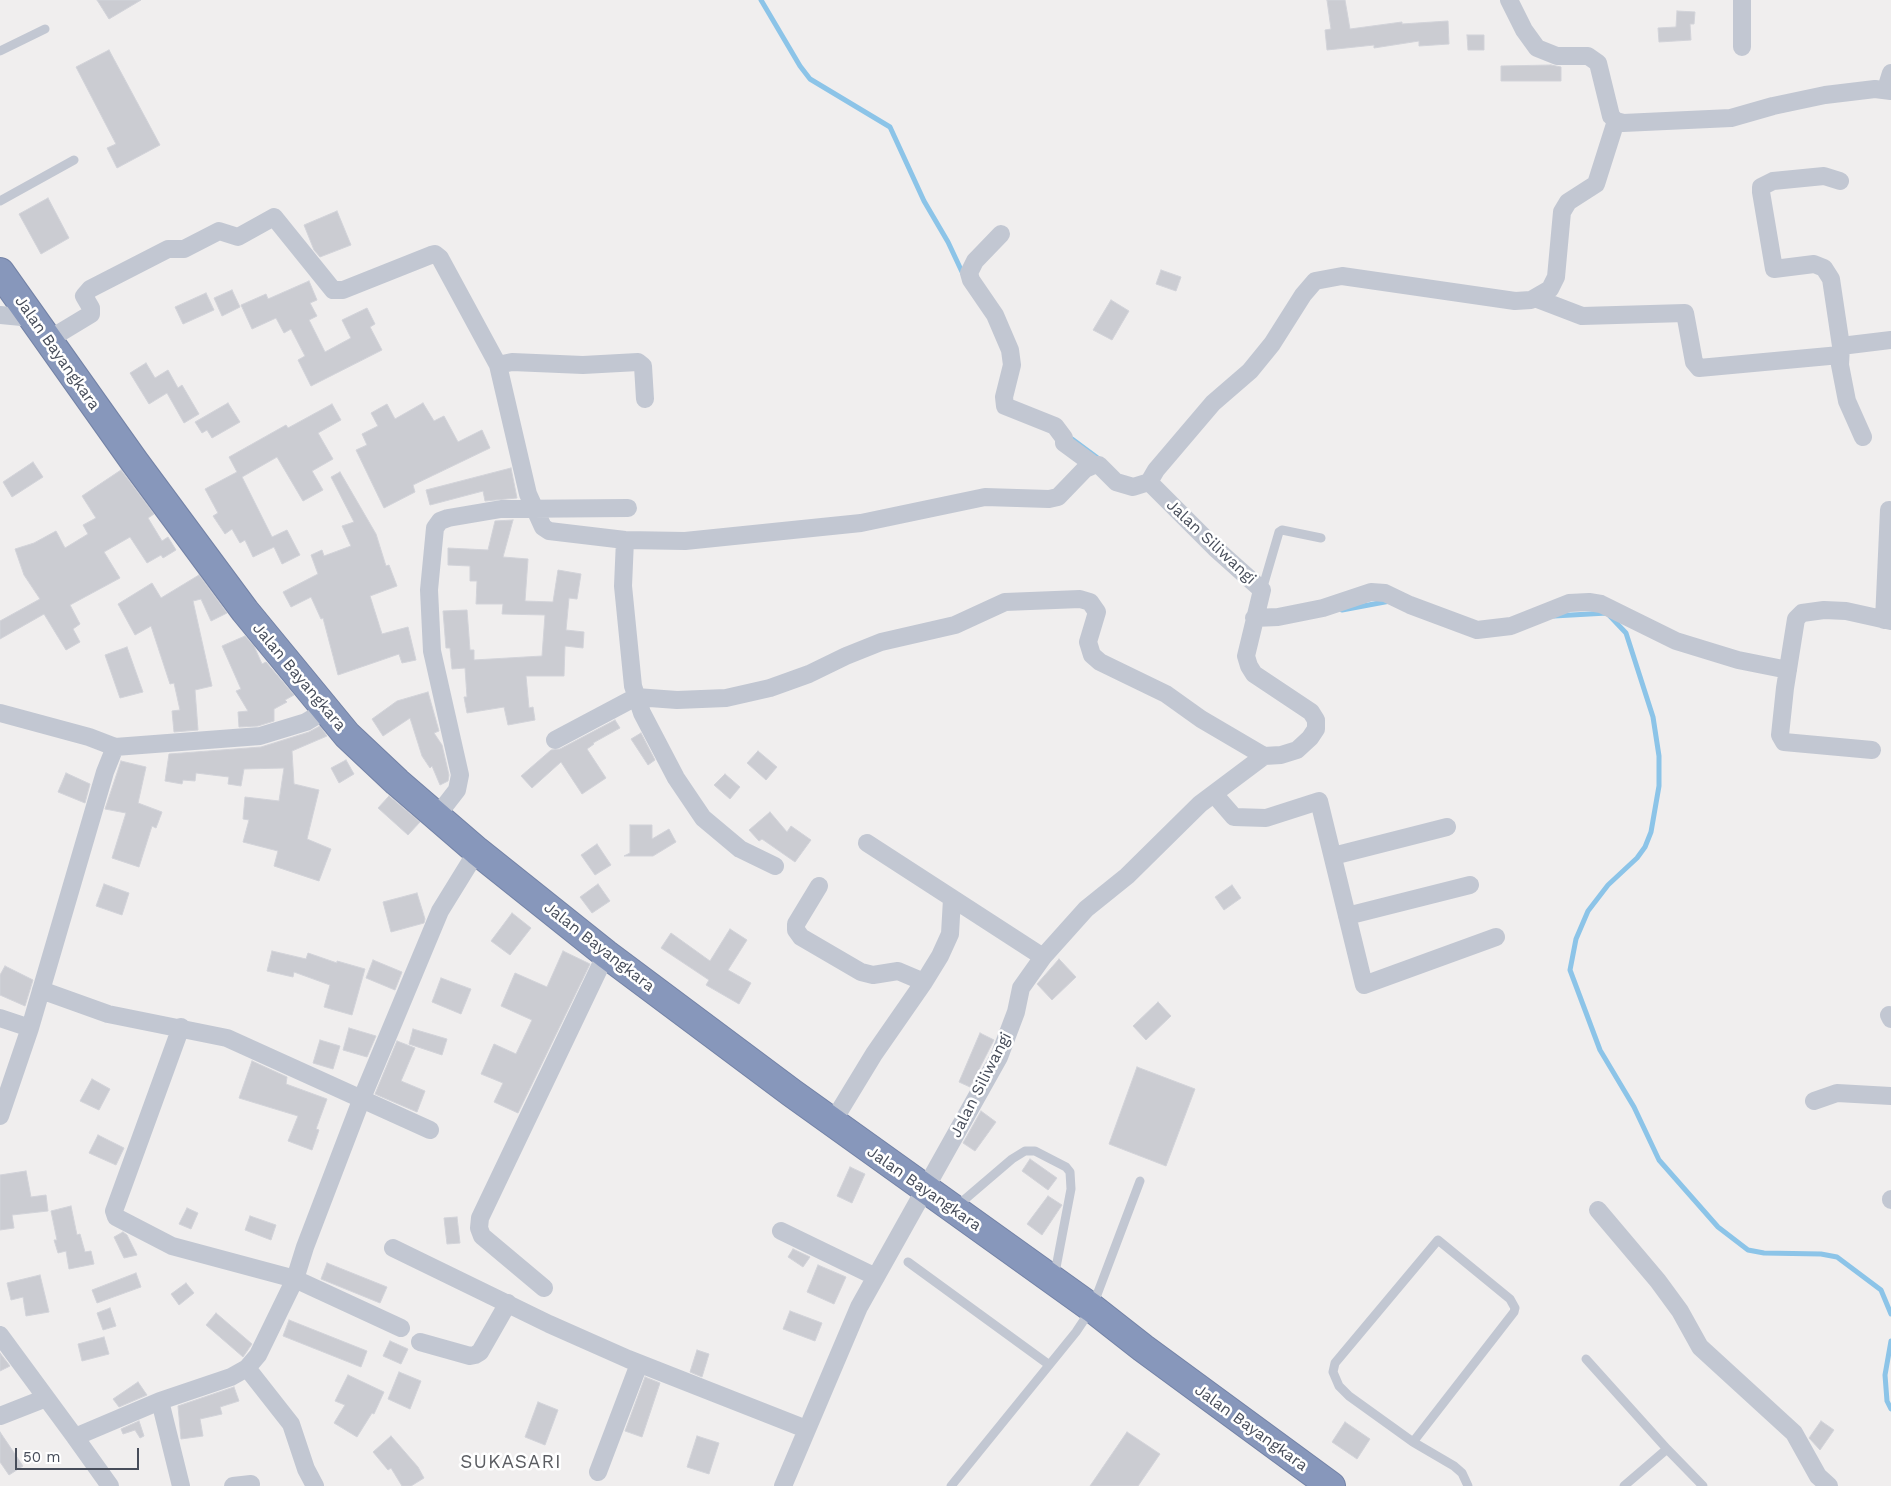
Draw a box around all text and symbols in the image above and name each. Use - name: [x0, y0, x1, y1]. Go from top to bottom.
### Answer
- street label: Jalan Bayangkara: [10, 292, 104, 414]
- street label: Jalan Siliwangi: [1162, 496, 1260, 588]
- street label: Jalan Bayangkara: [248, 619, 350, 735]
- street label: Jalan Bayangkara: [540, 898, 658, 996]
- street label: Jalan Siliwangi: [946, 1029, 1016, 1141]
- street label: Jalan Bayangkara: [863, 1142, 985, 1236]
- street label: Jalan Bayangkara: [1191, 1381, 1311, 1475]
- scale bar: [18, 1438, 141, 1470]
- text: 50 m: [23, 1448, 60, 1466]
- district label: SUKASARI: [459, 1451, 563, 1473]

